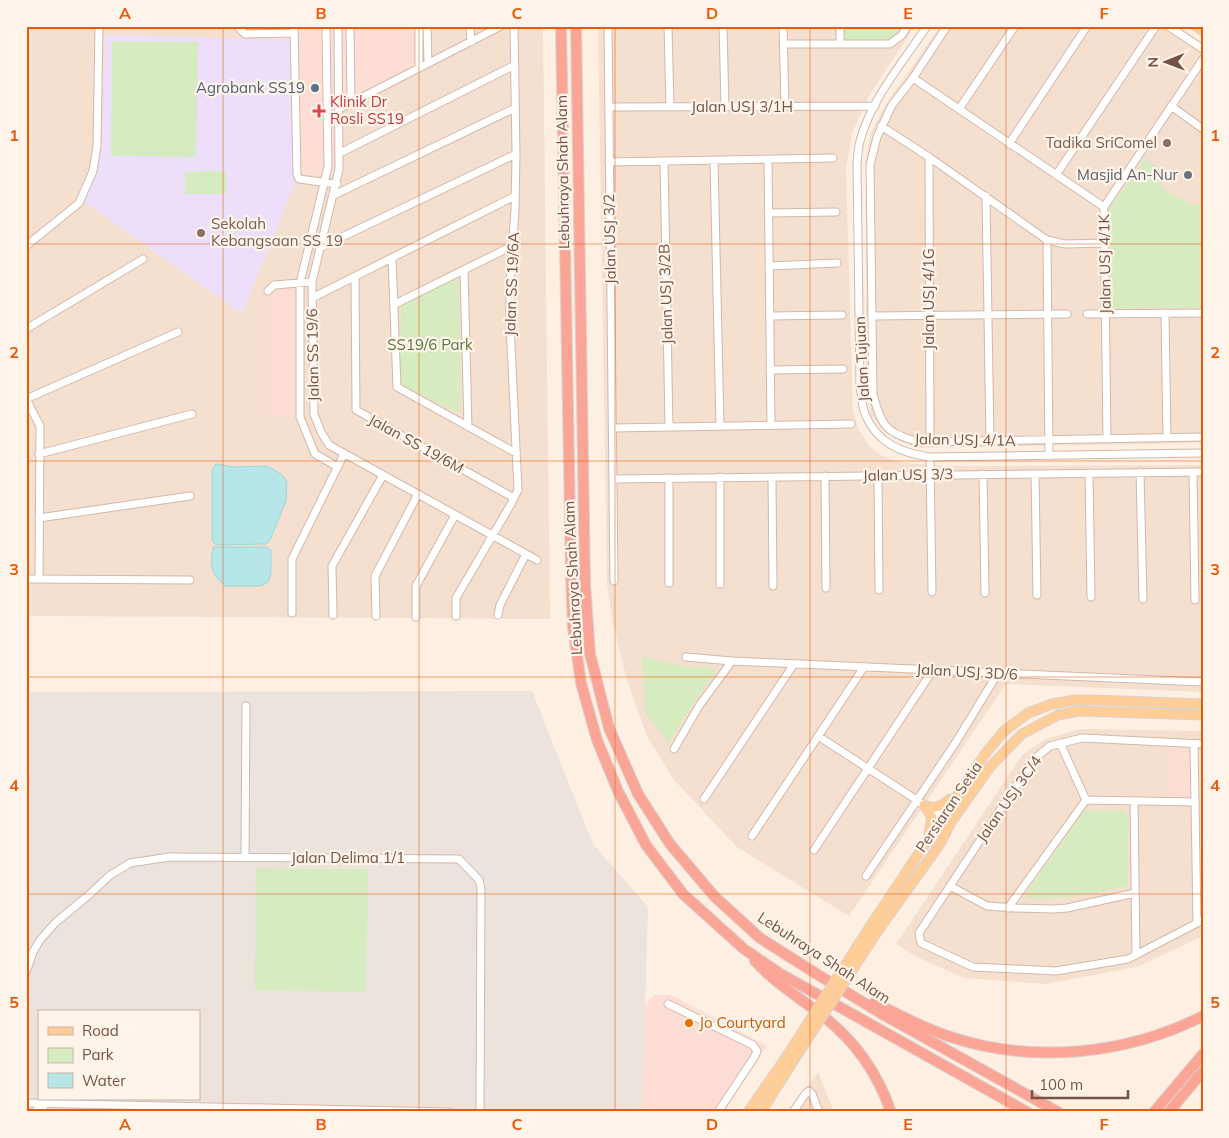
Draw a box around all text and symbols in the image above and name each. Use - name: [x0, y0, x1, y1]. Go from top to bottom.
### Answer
- text: A: [119, 3, 131, 23]
- text: B: [315, 3, 327, 23]
- text: C: [512, 3, 523, 23]
- text: D: [706, 3, 718, 23]
- text: E: [903, 3, 913, 23]
- text: F: [1099, 3, 1109, 23]
- north arrow: [1142, 38, 1192, 88]
- text: N: [1144, 57, 1162, 68]
- place label: Agrobank SS19: [196, 78, 305, 97]
- marker: Agrobank SS19: [309, 82, 321, 94]
- place label: Klinik Dr Rosli SS19: [330, 92, 404, 128]
- street label: Lebuhraya Shah Alam: [552, 95, 573, 249]
- street label: Jalan USJ 3/1H: [691, 97, 793, 116]
- marker: Klinik Dr Rosli SS19: [312, 104, 326, 118]
- text: 1: [9, 125, 19, 145]
- text: 1: [1210, 125, 1220, 145]
- place label: Tadika SriComel: [1045, 133, 1157, 152]
- marker: Tadika SriComel: [1161, 137, 1173, 149]
- place label: Masjid An-Nur: [1077, 165, 1179, 184]
- marker: Masjid An-Nur: [1182, 169, 1194, 181]
- street label: Jalan USJ 3/2: [599, 194, 620, 284]
- street label: Jalan USJ 4/1K: [1094, 213, 1115, 314]
- place label: Sekolah Kebangsaan SS 19: [211, 214, 343, 250]
- marker: Sekolah Kebangsaan SS 19: [195, 227, 207, 239]
- street label: Jalan SS 19/6A: [500, 232, 523, 336]
- street label: Jalan USJ 3/2B: [654, 243, 677, 345]
- street label: Jalan USJ 4/1G: [919, 248, 938, 350]
- street label: Jalan SS 19/6: [302, 308, 323, 402]
- street label: Jalan Tujuan: [850, 316, 873, 402]
- park label: SS19/6 Park: [387, 335, 473, 354]
- text: 2: [9, 342, 19, 362]
- text: 2: [1210, 342, 1220, 362]
- street label: Jalan SS 19/6M: [365, 410, 467, 478]
- street label: Jalan USJ 4/1A: [914, 429, 1016, 450]
- street label: Jalan USJ 3/3: [863, 464, 953, 485]
- street label: Lebuhraya Shah Alam: [559, 500, 586, 656]
- text: 3: [9, 559, 19, 579]
- text: 3: [1210, 559, 1220, 579]
- street label: Jalan USJ 3D/6: [916, 659, 1018, 684]
- street label: Jalan USJ 3C/4: [972, 752, 1045, 846]
- street label: Persiaran Setia: [911, 758, 986, 856]
- text: 4: [9, 775, 19, 795]
- text: 4: [1210, 775, 1220, 795]
- street label: Jalan Delima 1/1: [291, 848, 405, 867]
- street label: Lebuhraya Shah Alam: [754, 908, 894, 1008]
- text: 5: [9, 992, 19, 1012]
- text: 5: [1210, 992, 1220, 1012]
- legend: [38, 1010, 200, 1100]
- place label: Jo Courtyard: [699, 1013, 786, 1032]
- marker: Jo Courtyard: [683, 1017, 695, 1029]
- text: Road: [82, 1021, 119, 1040]
- text: Park: [82, 1045, 114, 1064]
- scale bar: [1032, 1068, 1128, 1100]
- text: Water: [82, 1071, 126, 1090]
- text: 100 m: [1039, 1075, 1083, 1094]
- text: A: [119, 1114, 131, 1134]
- text: B: [315, 1114, 327, 1134]
- text: C: [512, 1114, 523, 1134]
- text: D: [706, 1114, 718, 1134]
- text: E: [903, 1114, 913, 1134]
- text: F: [1099, 1114, 1109, 1134]

